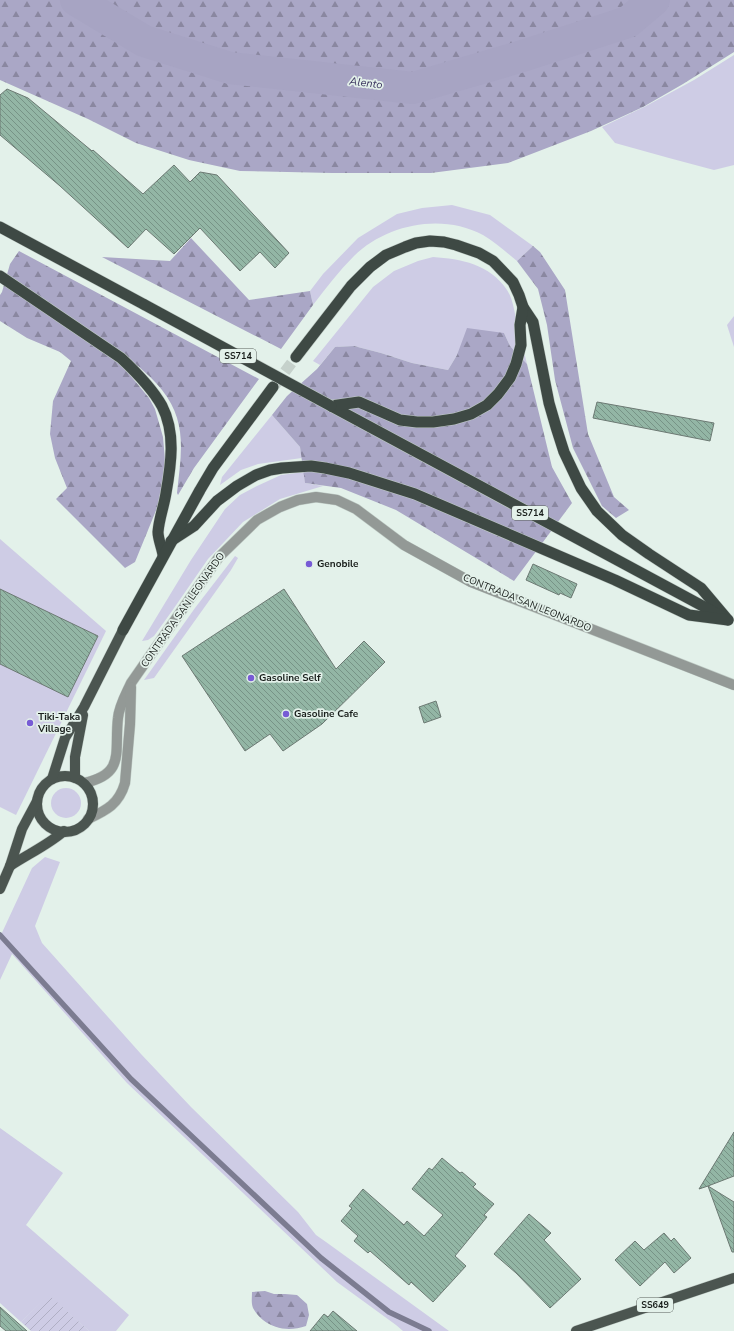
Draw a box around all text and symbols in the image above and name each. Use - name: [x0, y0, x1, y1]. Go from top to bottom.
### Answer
- water label: Alento: [348, 73, 383, 92]
- road number: SS714: [220, 349, 256, 363]
- road number: SS714: [512, 506, 548, 520]
- street label: CONTRADA SAN LEONARDO: [138, 549, 228, 670]
- place label: Genobile: [317, 557, 359, 571]
- marker: Genobile: [304, 559, 314, 569]
- street label: CONTRADA SAN LEONARDO: [461, 571, 594, 635]
- place label: Gasoline Self: [259, 671, 321, 685]
- marker: Gasoline Self: [246, 673, 256, 683]
- place label: Gasoline Cafe: [294, 707, 359, 721]
- marker: Gasoline Cafe: [281, 709, 291, 719]
- place label: Tiki-Taka Village: [37, 710, 80, 736]
- marker: Tiki-Taka Village: [25, 718, 35, 728]
- road number: SS649: [637, 1298, 673, 1312]

